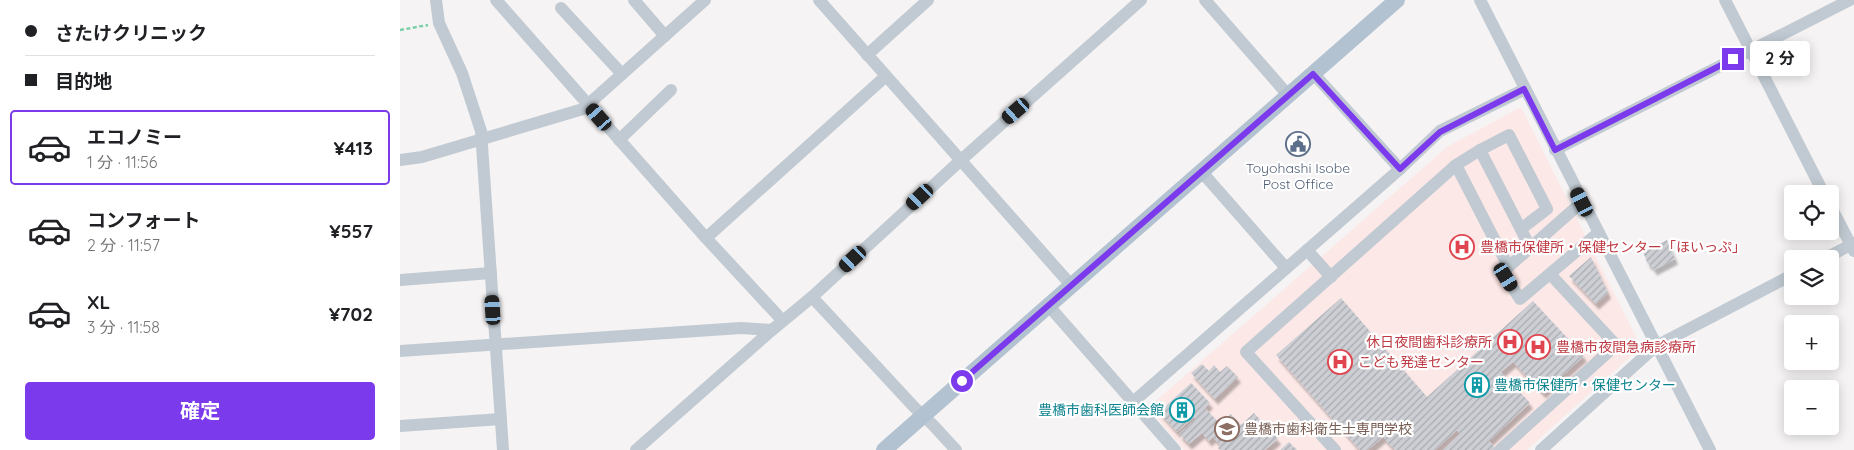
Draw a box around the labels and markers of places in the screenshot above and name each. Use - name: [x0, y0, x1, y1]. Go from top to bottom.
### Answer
- public building icon: Toyohashi Isobe Post Office: [1285, 131, 1311, 157]
- place label: Toyohashi Isobe Post Office: [1246, 159, 1350, 193]
- hospital icon: 豊橋市保健所・保健センター「ほいっぷ」: [1449, 234, 1475, 260]
- place label: 豊橋市保健所・保健センター「ほいっぷ」: [1480, 238, 1746, 256]
- hospital icon: 休日夜間歯科診療所: [1497, 329, 1523, 355]
- place label: 休日夜間歯科診療所: [1366, 333, 1492, 351]
- hospital icon: 豊橋市夜間急病診療所: [1525, 334, 1551, 360]
- place label: 豊橋市夜間急病診療所: [1556, 338, 1696, 356]
- hospital icon: こども発達センター: [1327, 349, 1353, 375]
- place label: こども発達センター: [1358, 353, 1484, 371]
- building icon: 豊橋市保健所・保健センター: [1464, 372, 1490, 398]
- place label: 豊橋市保健所・保健センター: [1494, 376, 1676, 394]
- building icon: 豊橋市歯科医師会館: [1169, 397, 1195, 423]
- place label: 豊橋市歯科医師会館: [1038, 401, 1164, 419]
- school or university icon: 豊橋市歯科衛生士専門学校: [1214, 416, 1240, 442]
- place label: 豊橋市歯科衛生士専門学校: [1244, 420, 1412, 438]

